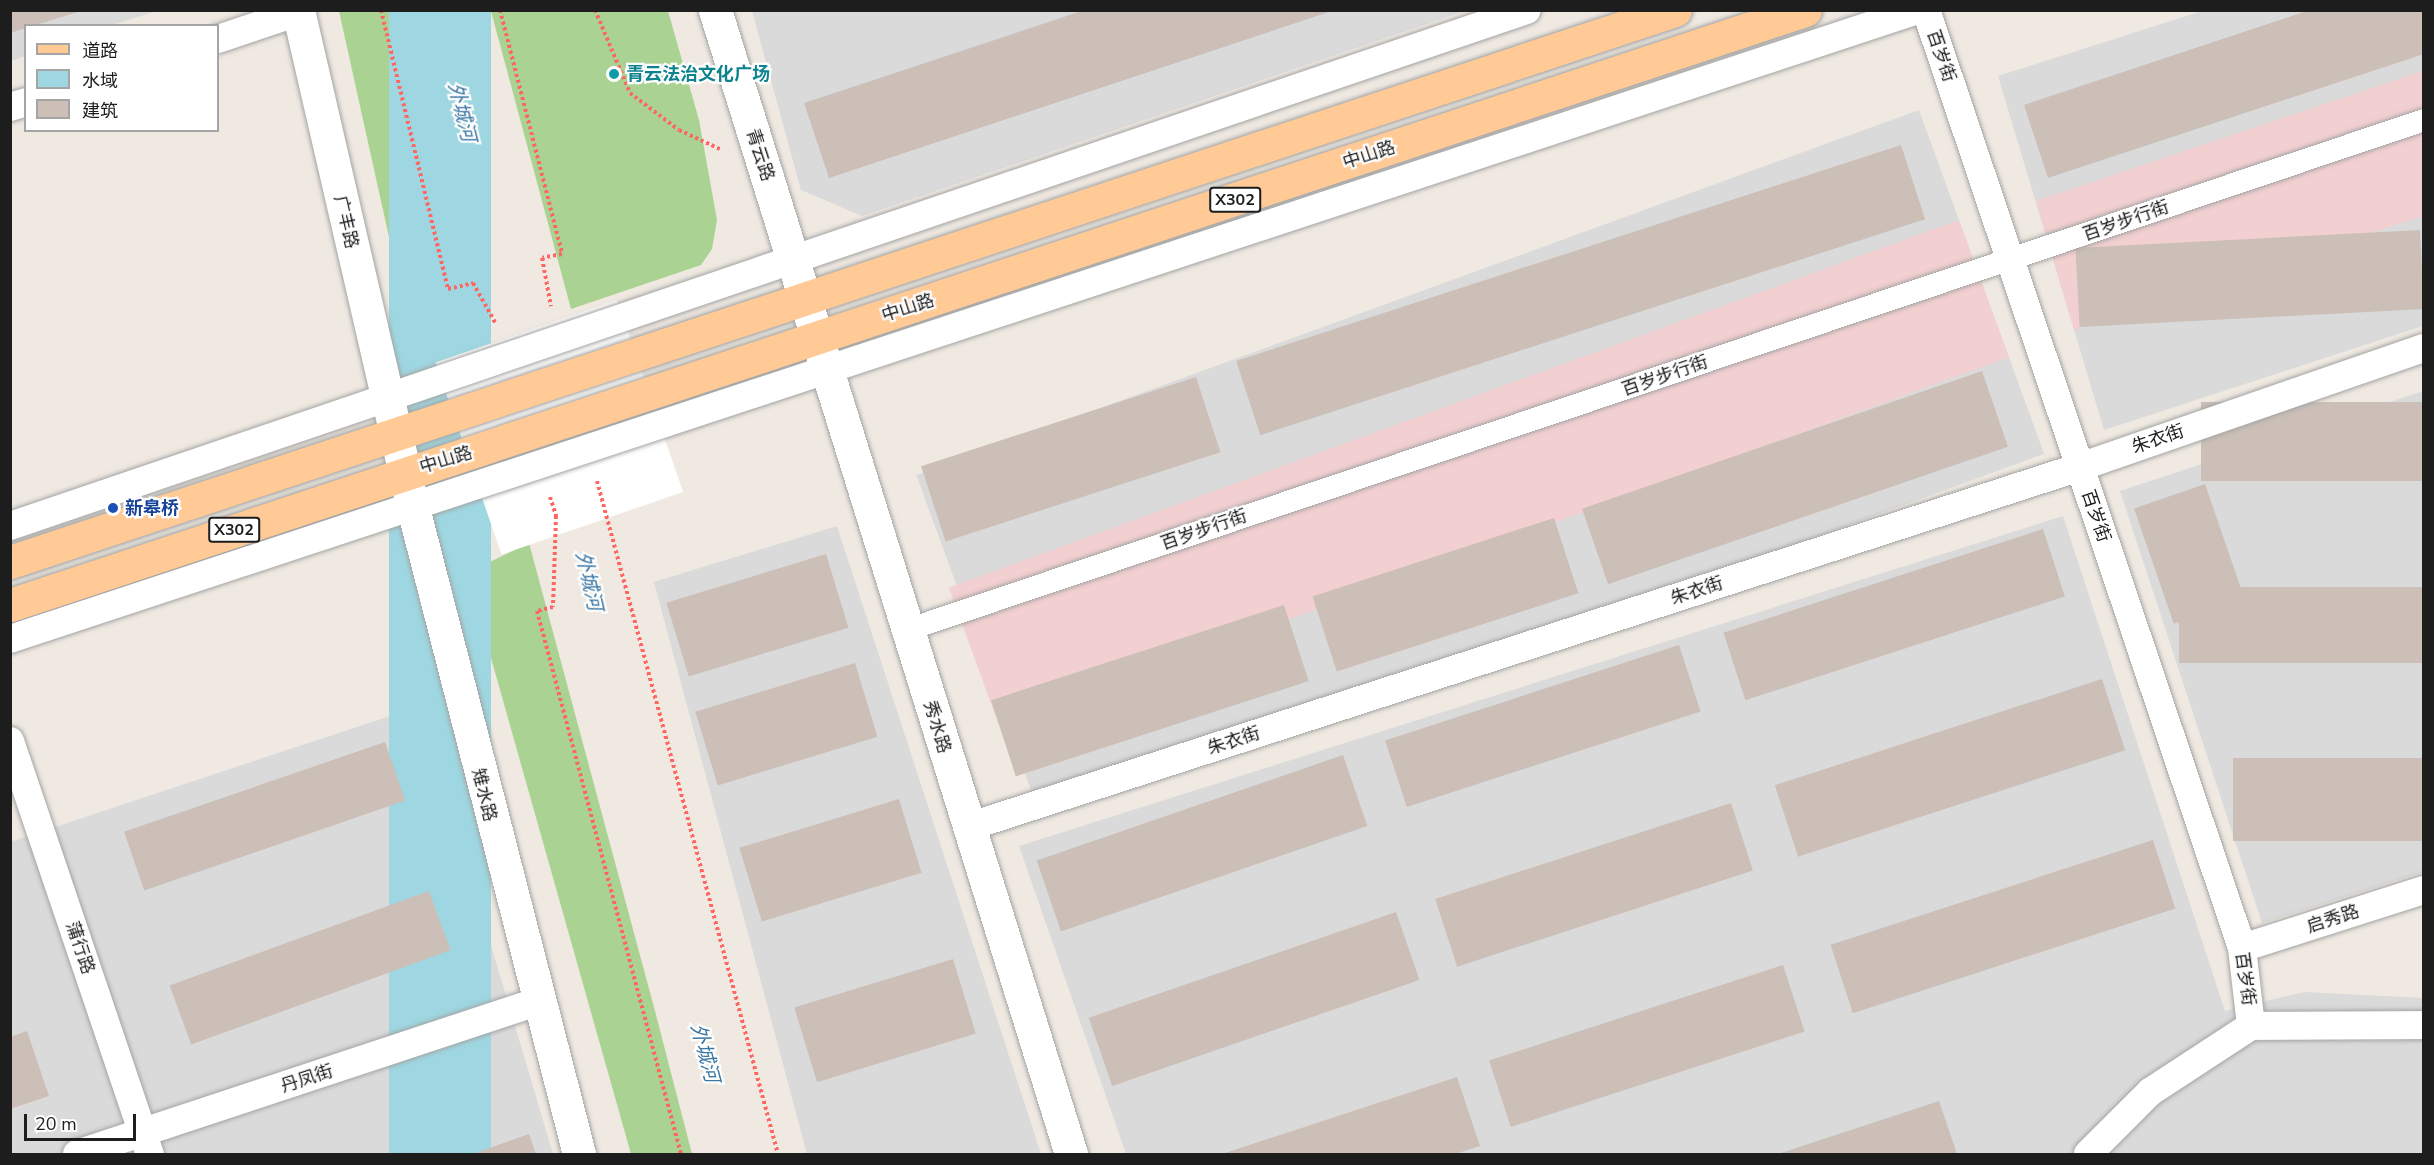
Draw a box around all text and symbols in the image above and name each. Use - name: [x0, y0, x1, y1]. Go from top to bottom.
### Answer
- legend: [24, 24, 219, 132]
- street label: 百岁街: [1922, 27, 1960, 85]
- text: 道路: [82, 39, 118, 63]
- place label: 青云法治文化广场: [626, 63, 770, 85]
- marker: 青云法治文化广场: [607, 67, 621, 81]
- text: 水域: [82, 69, 118, 93]
- water label: 外城河: [443, 80, 481, 144]
- text: 建筑: [82, 99, 118, 123]
- street label: 青云路: [741, 126, 779, 184]
- street label: 中山路: [1340, 136, 1398, 174]
- road number: X302: [1208, 187, 1262, 213]
- street label: 广丰路: [329, 193, 363, 251]
- street label: 百岁步行街: [2080, 196, 2172, 246]
- street label: 中山路: [879, 289, 937, 327]
- street label: 百岁步行街: [1619, 351, 1711, 401]
- street label: 朱衣街: [2129, 420, 2187, 458]
- street label: 中山路: [417, 442, 475, 478]
- street label: 百岁街: [2077, 487, 2115, 545]
- place label: 新皋桥: [125, 497, 179, 519]
- marker: 新皋桥: [106, 501, 120, 515]
- street label: 百岁步行街: [1158, 505, 1250, 555]
- road number: X302: [207, 517, 261, 543]
- water label: 外城河: [571, 549, 607, 613]
- street label: 朱衣街: [1668, 572, 1726, 610]
- street label: 秀水路: [919, 698, 955, 756]
- street label: 朱衣街: [1205, 722, 1263, 760]
- street label: 雉水路: [467, 766, 501, 824]
- street label: 启秀路: [2304, 900, 2362, 938]
- street label: 蒲行路: [61, 919, 99, 977]
- street label: 百岁街: [2231, 951, 2259, 1007]
- water label: 外城河: [686, 1021, 724, 1085]
- street label: 丹凤街: [278, 1060, 336, 1098]
- scale bar: [27, 1102, 140, 1140]
- text: 20 m: [35, 1112, 77, 1136]

